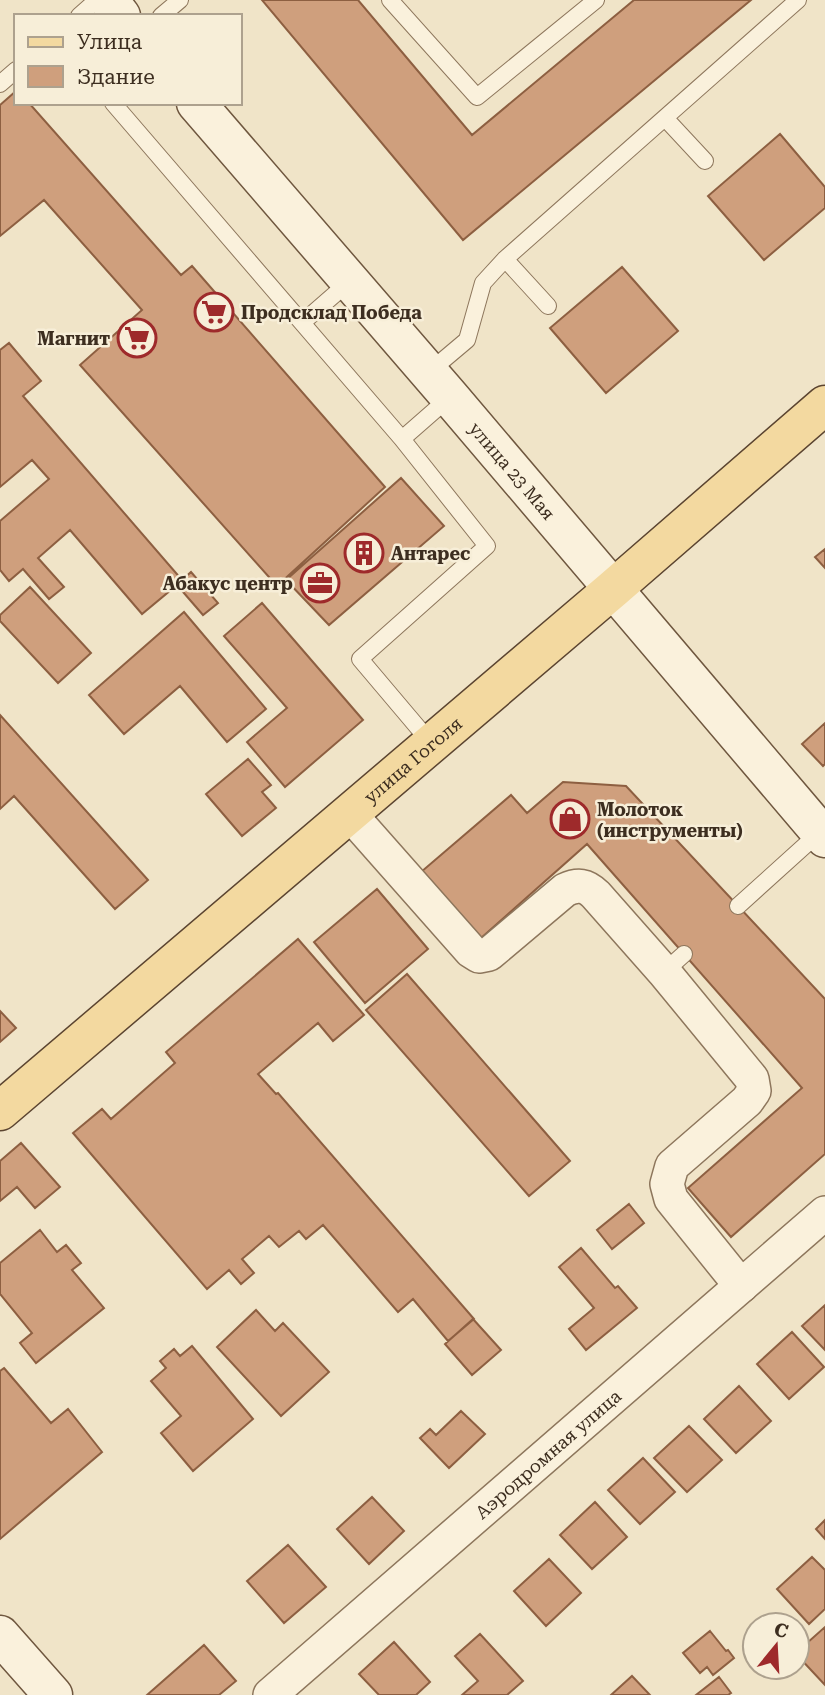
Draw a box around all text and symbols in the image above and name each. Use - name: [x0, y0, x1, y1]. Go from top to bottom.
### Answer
- legend: [14, 14, 242, 105]
- text: Улица: [77, 30, 143, 54]
- text: Здание: [77, 65, 155, 89]
- supermarket icon: Продсклад Победа: [193, 291, 235, 333]
- place label: Продсклад Победа: [241, 302, 422, 323]
- supermarket icon: Магнит: [116, 317, 158, 359]
- place label: Магнит: [37, 328, 110, 349]
- street label: улица 23 Мая: [465, 417, 560, 523]
- building icon: Антарес: [343, 532, 385, 574]
- place label: Антарес: [391, 543, 470, 564]
- office icon: Абакус центр: [299, 562, 341, 604]
- place label: Абакус центр: [163, 573, 293, 594]
- street label: улица Гоголя: [360, 712, 466, 807]
- shop icon: Молоток (инструменты): [549, 798, 591, 840]
- place label: Молоток (инструменты): [597, 799, 743, 841]
- street label: Аэродромная улица: [471, 1385, 625, 1523]
- north arrow: [741, 1611, 811, 1681]
- text: С: [771, 1617, 791, 1643]

